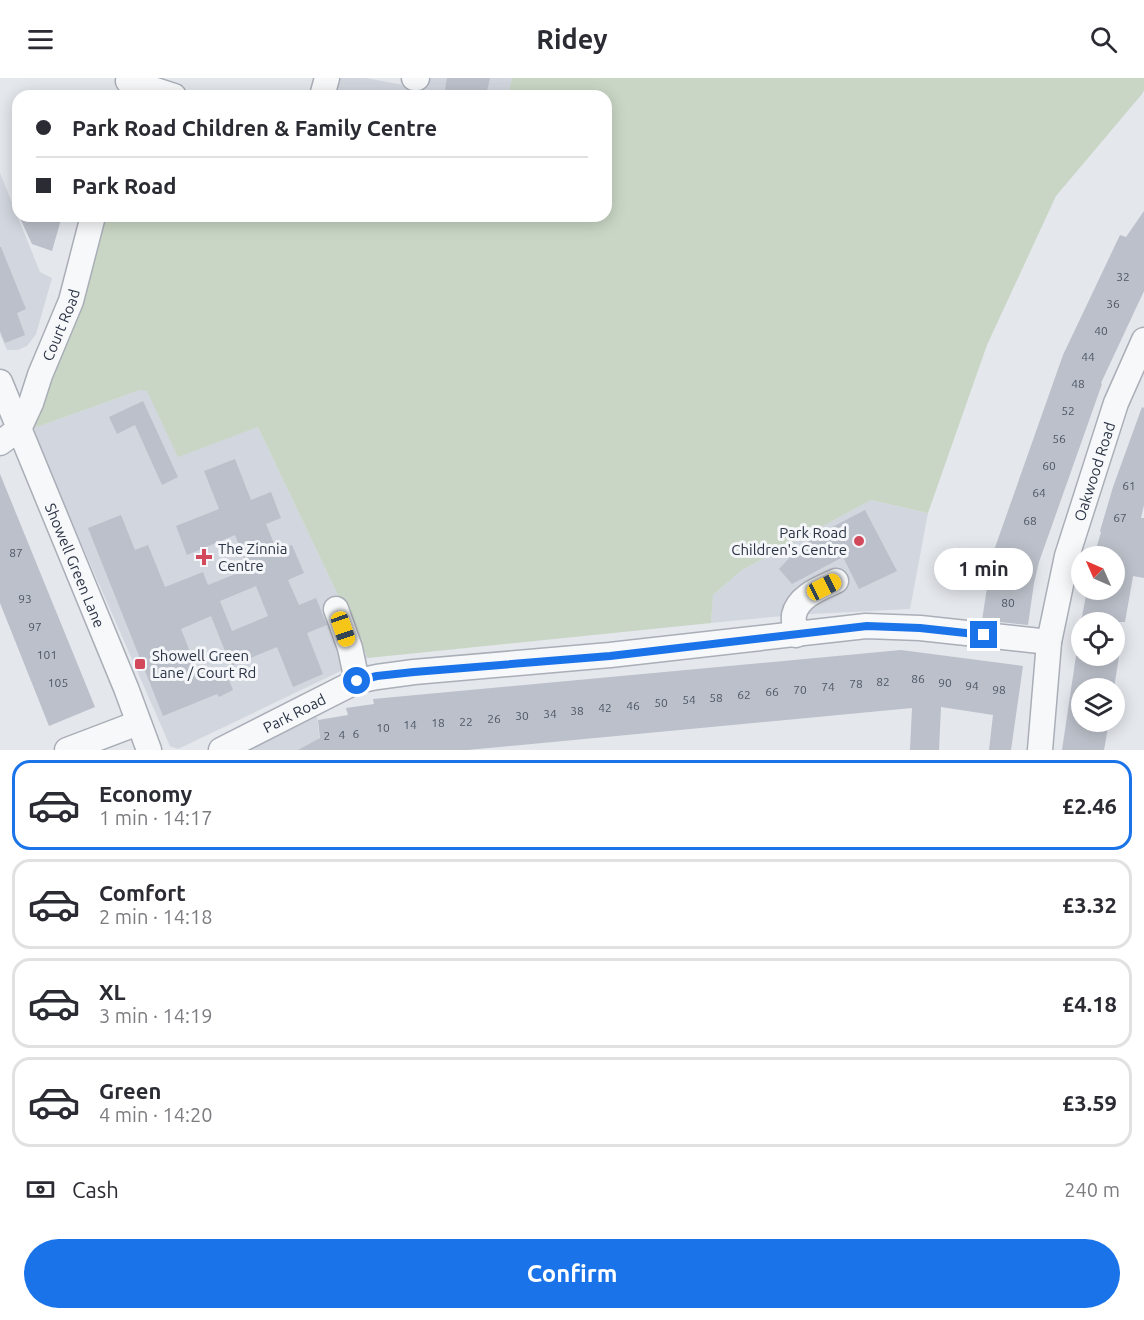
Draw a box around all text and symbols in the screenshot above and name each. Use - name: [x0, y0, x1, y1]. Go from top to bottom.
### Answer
- icon: menu: [24, 23, 57, 56]
- icon: search: [1087, 23, 1120, 56]
- text: Ridey: [536, 24, 608, 54]
- text: Park Road Children & Family Centre: [72, 115, 437, 140]
- text: Park Road: [72, 173, 176, 198]
- house number: 32: [1116, 270, 1130, 283]
- street label: Court Road: [38, 287, 82, 363]
- house number: 36: [1106, 297, 1120, 310]
- house number: 40: [1094, 324, 1108, 337]
- house number: 44: [1081, 350, 1095, 363]
- house number: 48: [1071, 377, 1085, 390]
- house number: 52: [1061, 404, 1075, 417]
- street label: Oakwood Road: [1070, 420, 1118, 523]
- house number: 56: [1052, 432, 1066, 445]
- house number: 60: [1042, 459, 1056, 472]
- house number: 61: [1122, 479, 1136, 492]
- house number: 64: [1032, 486, 1046, 499]
- street label: Showell Green Lane: [42, 500, 109, 630]
- house number: 67: [1113, 511, 1127, 524]
- house number: 68: [1023, 514, 1037, 527]
- place label: Park Road Children's Centre: [731, 524, 847, 558]
- marker: Park Road Children's Centre: [852, 534, 866, 548]
- place label: The Zinnia Centre: [218, 540, 287, 574]
- house number: 87: [9, 546, 23, 559]
- north arrow: [1071, 546, 1125, 600]
- map controls: [1071, 546, 1125, 732]
- marker: The Zinnia Centre: [195, 548, 213, 566]
- callout: 1 min: [934, 548, 1034, 590]
- text: 1 min: [958, 557, 1009, 580]
- car: [804, 571, 844, 603]
- house number: 93: [18, 592, 32, 605]
- house number: 80: [1001, 596, 1015, 609]
- car: [329, 609, 357, 649]
- button: locate: [1071, 612, 1125, 666]
- house number: 97: [28, 620, 42, 633]
- route end: [970, 621, 997, 648]
- place label: Showell Green Lane / Court Rd: [152, 647, 256, 681]
- house number: 101: [37, 648, 57, 661]
- marker: Showell Green Lane / Court Rd: [133, 657, 147, 671]
- route start: [343, 667, 370, 694]
- house number: 86: [911, 672, 925, 685]
- house number: 82: [876, 675, 890, 688]
- house number: 105: [48, 676, 68, 689]
- house number: 90: [938, 676, 952, 689]
- house number: 78: [849, 677, 863, 690]
- button: layers: [1071, 678, 1125, 732]
- house number: 94: [965, 679, 979, 692]
- house number: 74: [821, 680, 835, 693]
- house number: 70: [793, 683, 807, 696]
- house number: 98: [992, 683, 1006, 696]
- house number: 66: [765, 685, 779, 698]
- house number: 62: [737, 688, 751, 701]
- street label: Park Road: [260, 690, 328, 736]
- house number: 58: [709, 691, 723, 704]
- house number: 54: [682, 693, 696, 706]
- house number: 50: [654, 696, 668, 709]
- house number: 46: [626, 699, 640, 712]
- house number: 42: [598, 701, 612, 714]
- house number: 38: [570, 704, 584, 717]
- house number: 34: [543, 707, 557, 720]
- house number: 30: [515, 709, 529, 722]
- house number: 26: [487, 712, 501, 725]
- house number: 22: [459, 715, 473, 728]
- house number: 18: [431, 716, 445, 729]
- house number: 14: [403, 718, 417, 731]
- house number: 10: [376, 721, 390, 734]
- house number: 6: [353, 727, 360, 740]
- house number: 4: [339, 728, 346, 741]
- house number: 2: [324, 729, 330, 742]
- icon: car: [27, 778, 81, 832]
- text: Economy: [99, 781, 192, 806]
- text: £2.46: [1062, 793, 1117, 818]
- text: 1 min · 14:17: [99, 806, 213, 829]
- icon: car: [27, 877, 81, 931]
- text: Comfort: [99, 880, 186, 905]
- text: £3.32: [1062, 892, 1117, 917]
- text: 2 min · 14:18: [99, 905, 213, 928]
- icon: car: [27, 976, 81, 1030]
- text: XL: [99, 979, 126, 1004]
- text: £4.18: [1062, 991, 1117, 1016]
- text: 3 min · 14:19: [99, 1004, 213, 1027]
- icon: car: [27, 1075, 81, 1129]
- text: Green: [99, 1078, 161, 1103]
- text: £3.59: [1062, 1090, 1117, 1115]
- text: 4 min · 14:20: [99, 1103, 213, 1126]
- icon: cash: [24, 1173, 57, 1206]
- text: Cash: [72, 1177, 119, 1202]
- text: 240 m: [1064, 1178, 1120, 1201]
- button: Confirm: [24, 1239, 1120, 1308]

